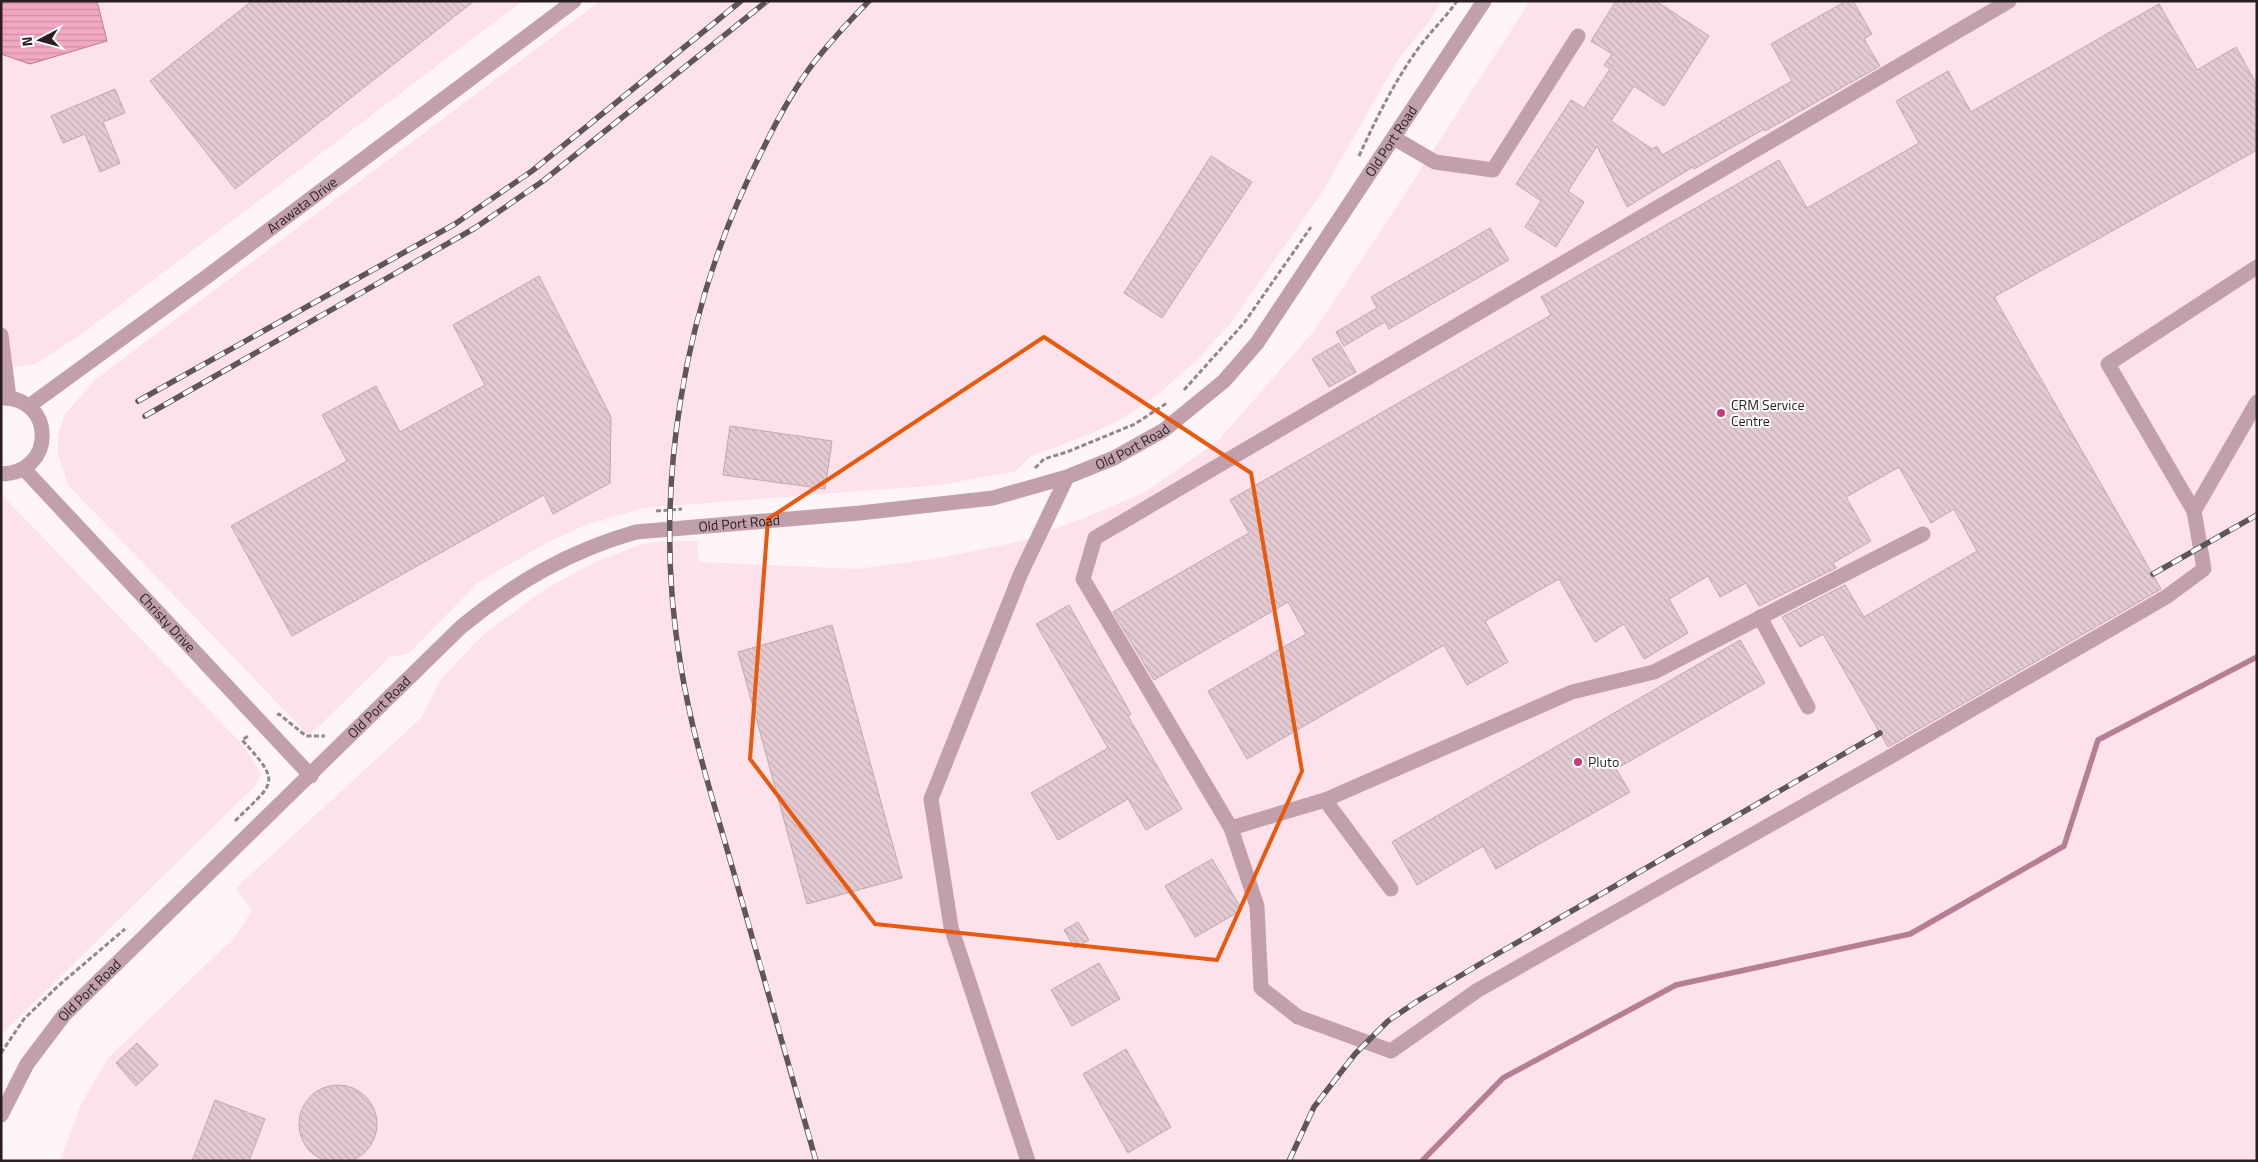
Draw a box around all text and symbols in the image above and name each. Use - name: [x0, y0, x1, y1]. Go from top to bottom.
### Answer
- north arrow: [15, 15, 65, 65]
- text: N: [16, 35, 38, 47]
- street label: Old Port Road: [1359, 101, 1422, 181]
- street label: Arawata Drive: [262, 171, 341, 238]
- place label: CRM Service Centre: [1731, 394, 1804, 431]
- marker: CRM Service Centre: [1715, 407, 1727, 419]
- street label: Old Port Road: [1092, 418, 1174, 475]
- street label: Old Port Road: [698, 509, 781, 537]
- street label: Christy Drive: [134, 587, 201, 657]
- street label: Old Port Road: [342, 671, 415, 743]
- place label: Pluto: [1588, 751, 1619, 772]
- marker: Pluto: [1572, 756, 1584, 768]
- street label: Old Port Road: [52, 954, 126, 1025]

